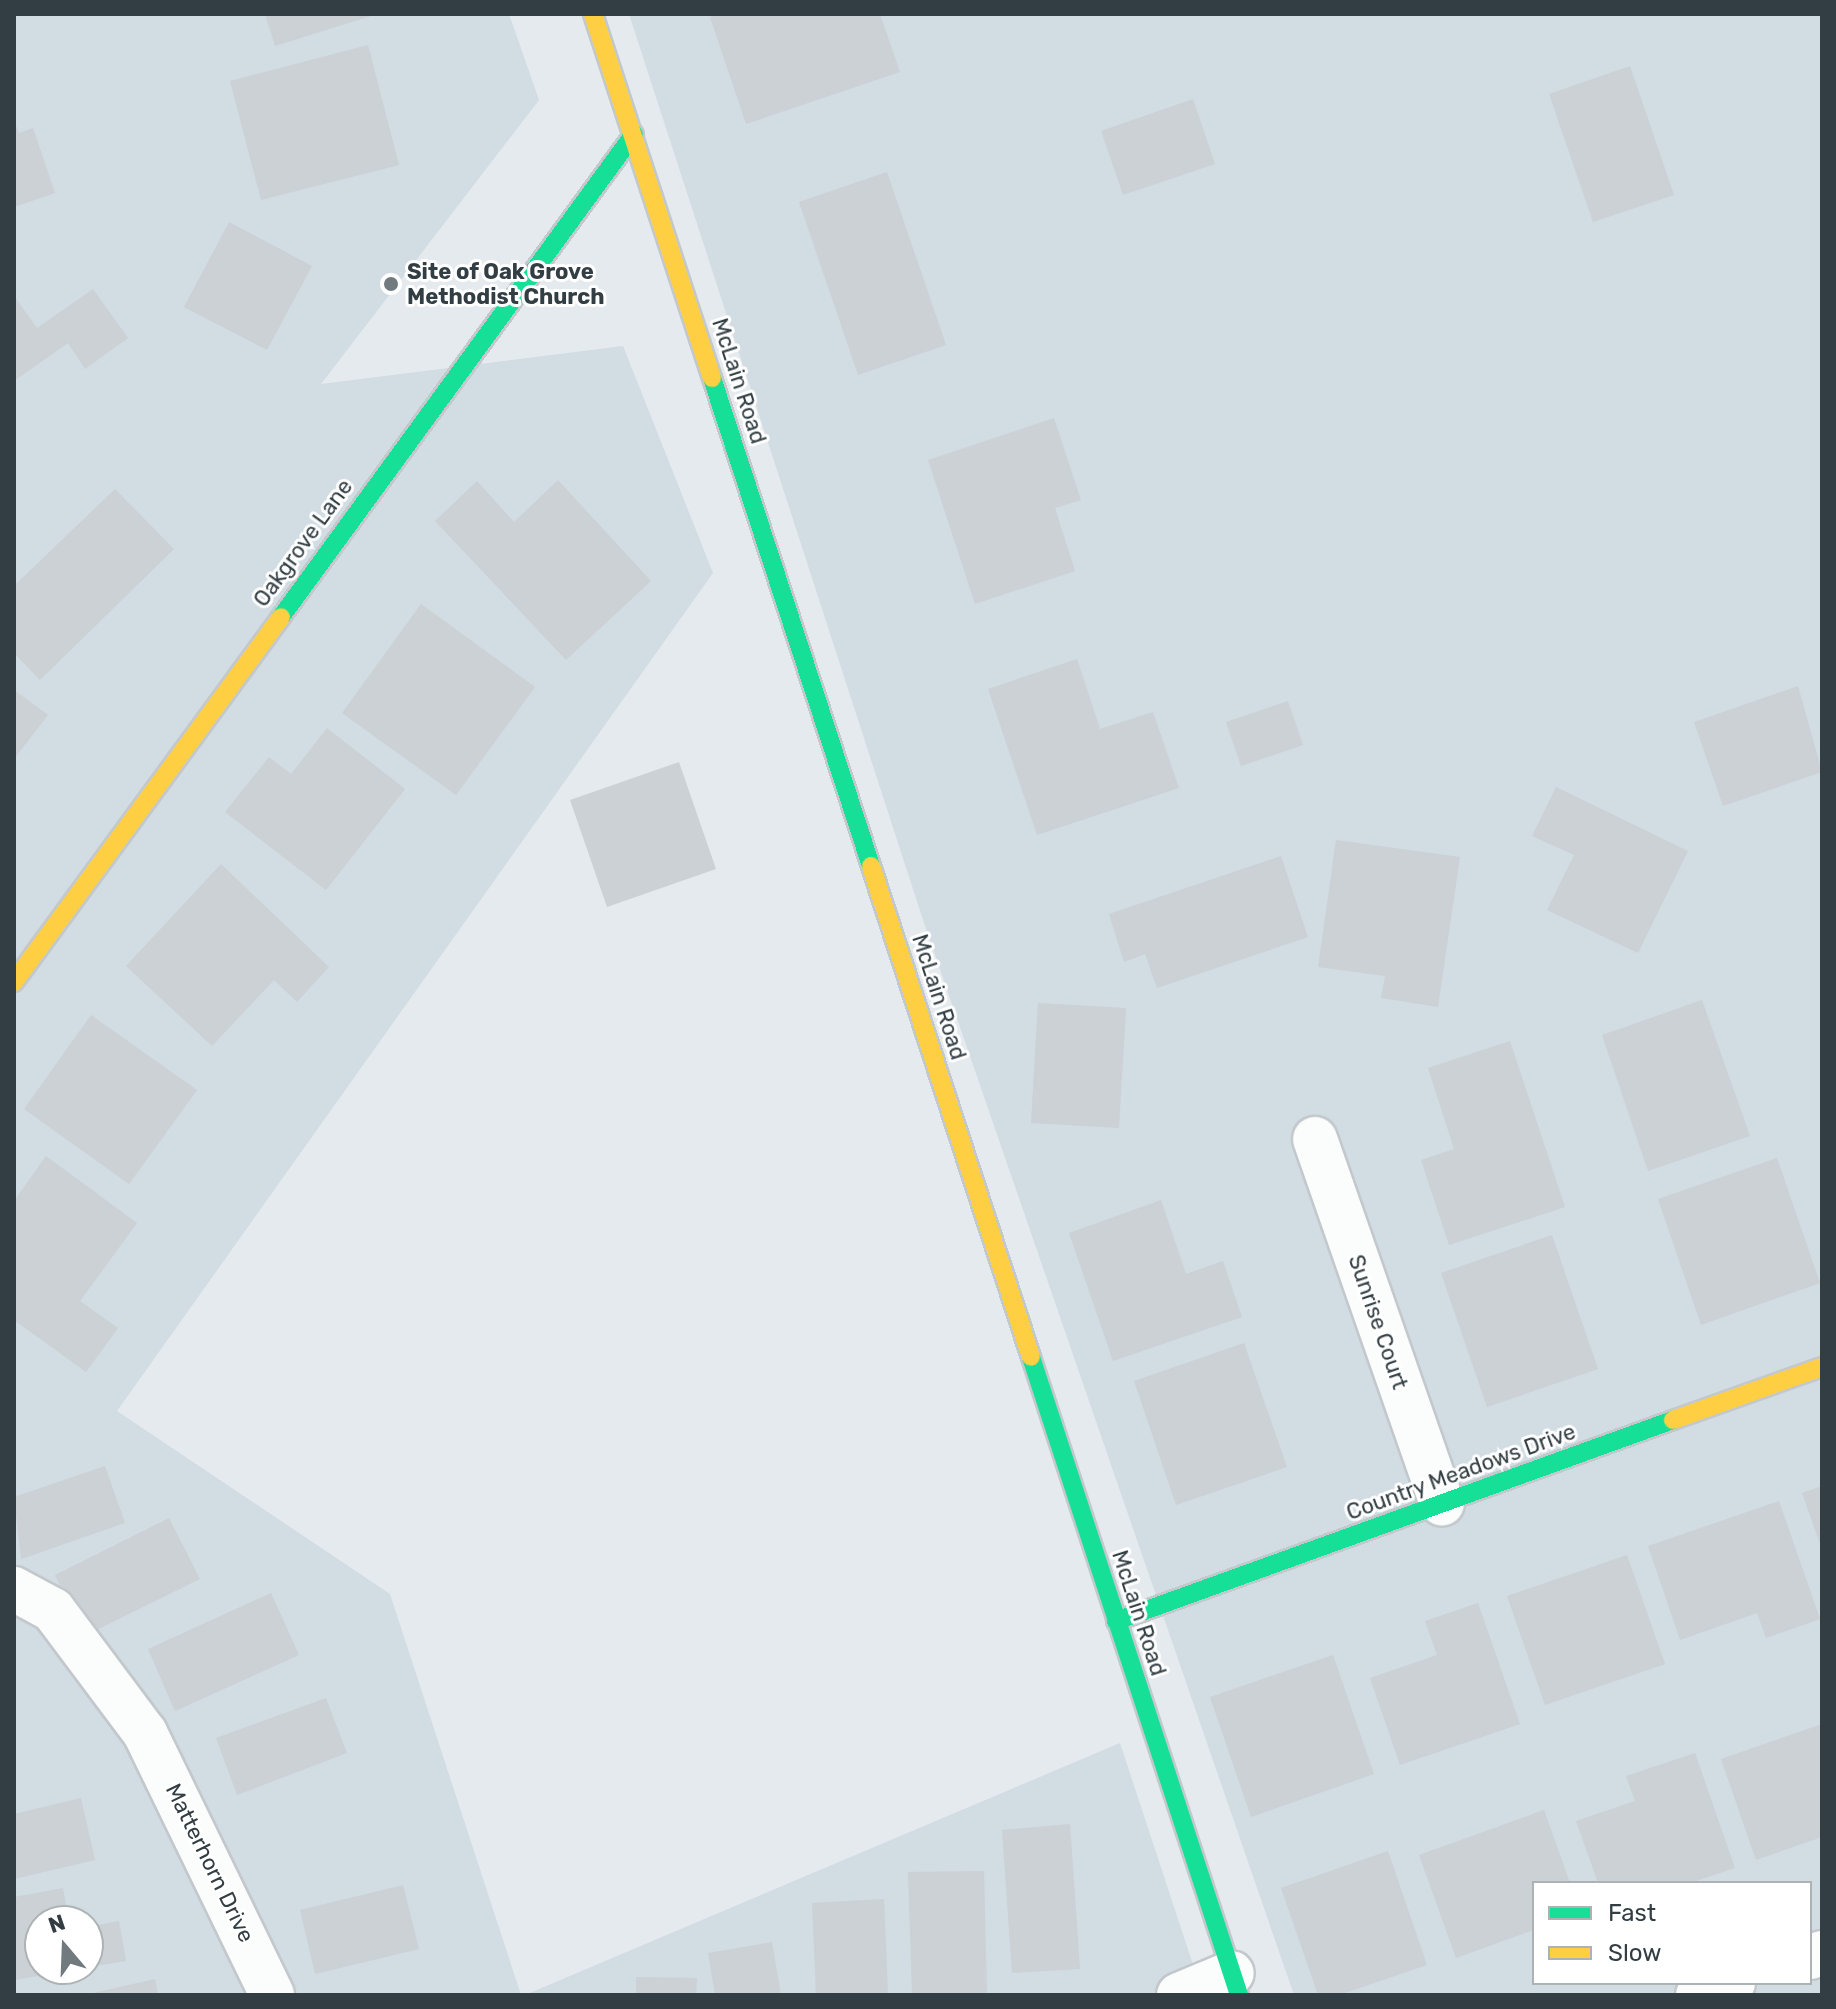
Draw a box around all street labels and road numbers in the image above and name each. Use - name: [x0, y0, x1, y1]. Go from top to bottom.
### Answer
- street label: McLain Road: [706, 315, 772, 447]
- street label: Oakgrove Lane: [248, 474, 358, 612]
- street label: McLain Road: [906, 931, 972, 1063]
- street label: Sunrise Court: [1343, 1251, 1413, 1393]
- street label: Country Meadows Drive: [1343, 1418, 1579, 1526]
- street label: McLain Road: [1106, 1547, 1172, 1679]
- street label: Matterhorn Drive: [160, 1779, 260, 1947]

